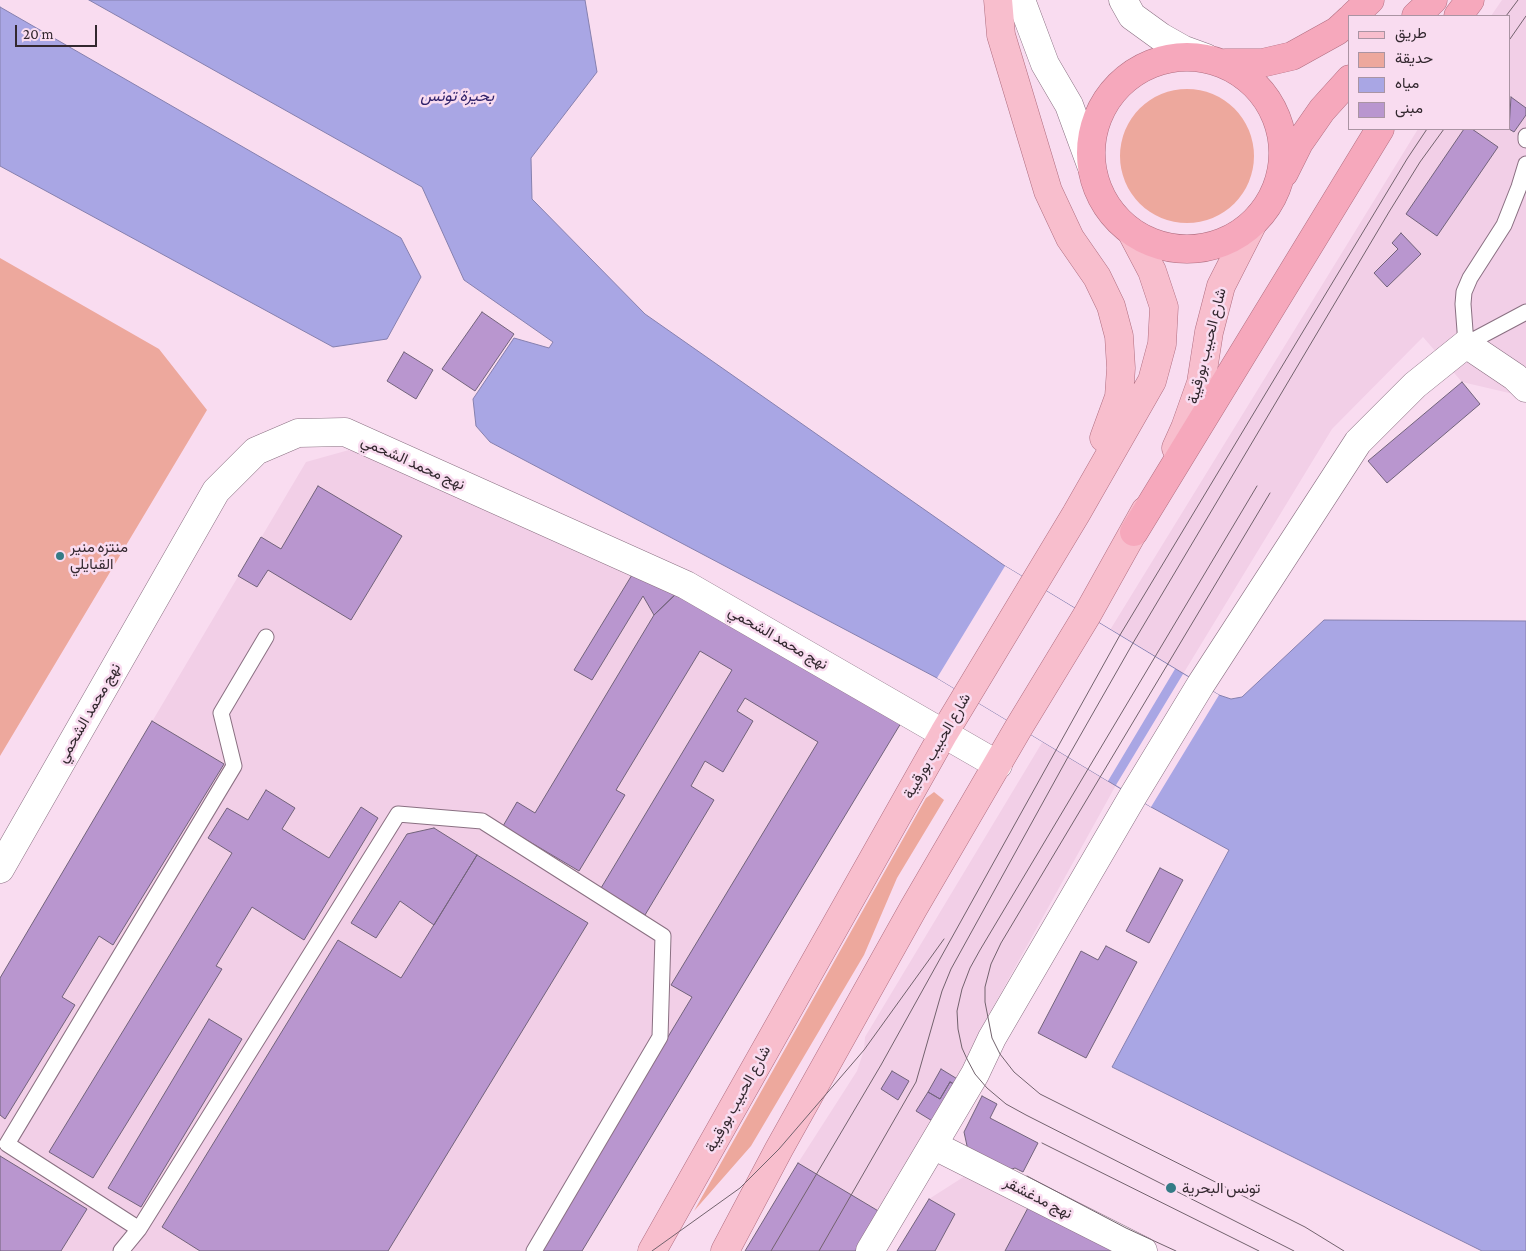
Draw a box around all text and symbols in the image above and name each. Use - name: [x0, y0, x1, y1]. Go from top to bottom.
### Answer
- scale bar: [18, 15, 100, 47]
- legend: [1348, 15, 1511, 130]
- text: طريق: [1395, 25, 1427, 41]
- text: 20 m: [23, 26, 54, 42]
- text: حديقة: [1395, 50, 1433, 66]
- text: مياه: [1395, 75, 1419, 91]
- water label: بحيرة تونس: [420, 86, 494, 106]
- text: مبنى: [1395, 100, 1423, 116]
- street label: شارع الحبيب بورقيبة: [1184, 286, 1230, 406]
- street label: نهج محمد الشحمي: [358, 432, 468, 494]
- place label: منتزه منير القبايلي: [70, 538, 128, 573]
- marker: منتزه منير القبايلي: [54, 550, 66, 562]
- street label: نهج محمد الشحمي: [725, 602, 831, 674]
- street label: نهج محمد الشحمي: [53, 660, 125, 766]
- street label: شارع الحبيب بورقيبة: [899, 690, 975, 802]
- street label: شارع الحبيب بورقيبة: [701, 1043, 775, 1155]
- street label: نهج مدغشقر: [1001, 1173, 1075, 1223]
- place label: تونس البحرية: [1182, 1179, 1260, 1197]
- marker: تونس البحرية: [1164, 1181, 1178, 1195]

